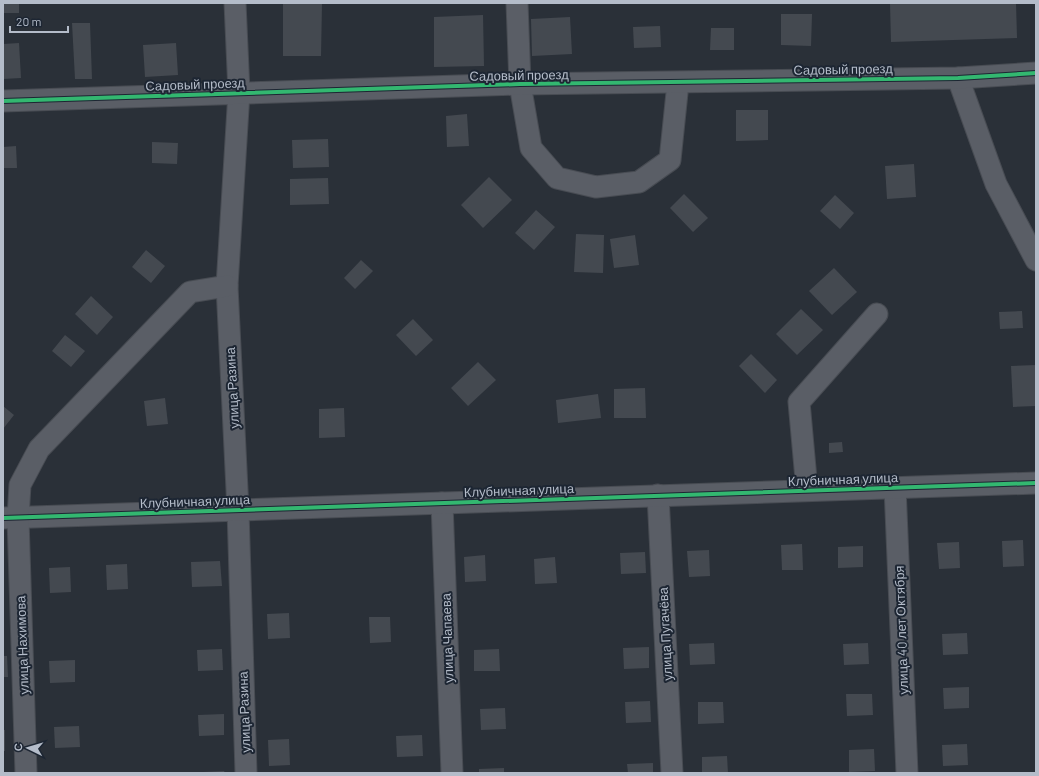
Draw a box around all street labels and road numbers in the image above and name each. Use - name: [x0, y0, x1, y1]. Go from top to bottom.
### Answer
- street label: Садовый проезд: [793, 60, 893, 78]
- street label: Садовый проезд: [469, 66, 569, 84]
- street label: Садовый проезд: [145, 74, 245, 94]
- street label: улица Разина: [222, 346, 242, 429]
- street label: Клубничная улица: [788, 469, 899, 489]
- street label: Клубничная улица: [464, 480, 575, 500]
- street label: Клубничная улица: [140, 491, 251, 511]
- street label: улица 40 лет Октября: [891, 565, 911, 695]
- street label: улица Пугачёва: [655, 586, 675, 681]
- street label: улица Чапаева: [437, 592, 457, 683]
- street label: улица Нахимова: [12, 595, 32, 695]
- street label: улица Разина: [235, 670, 253, 753]

